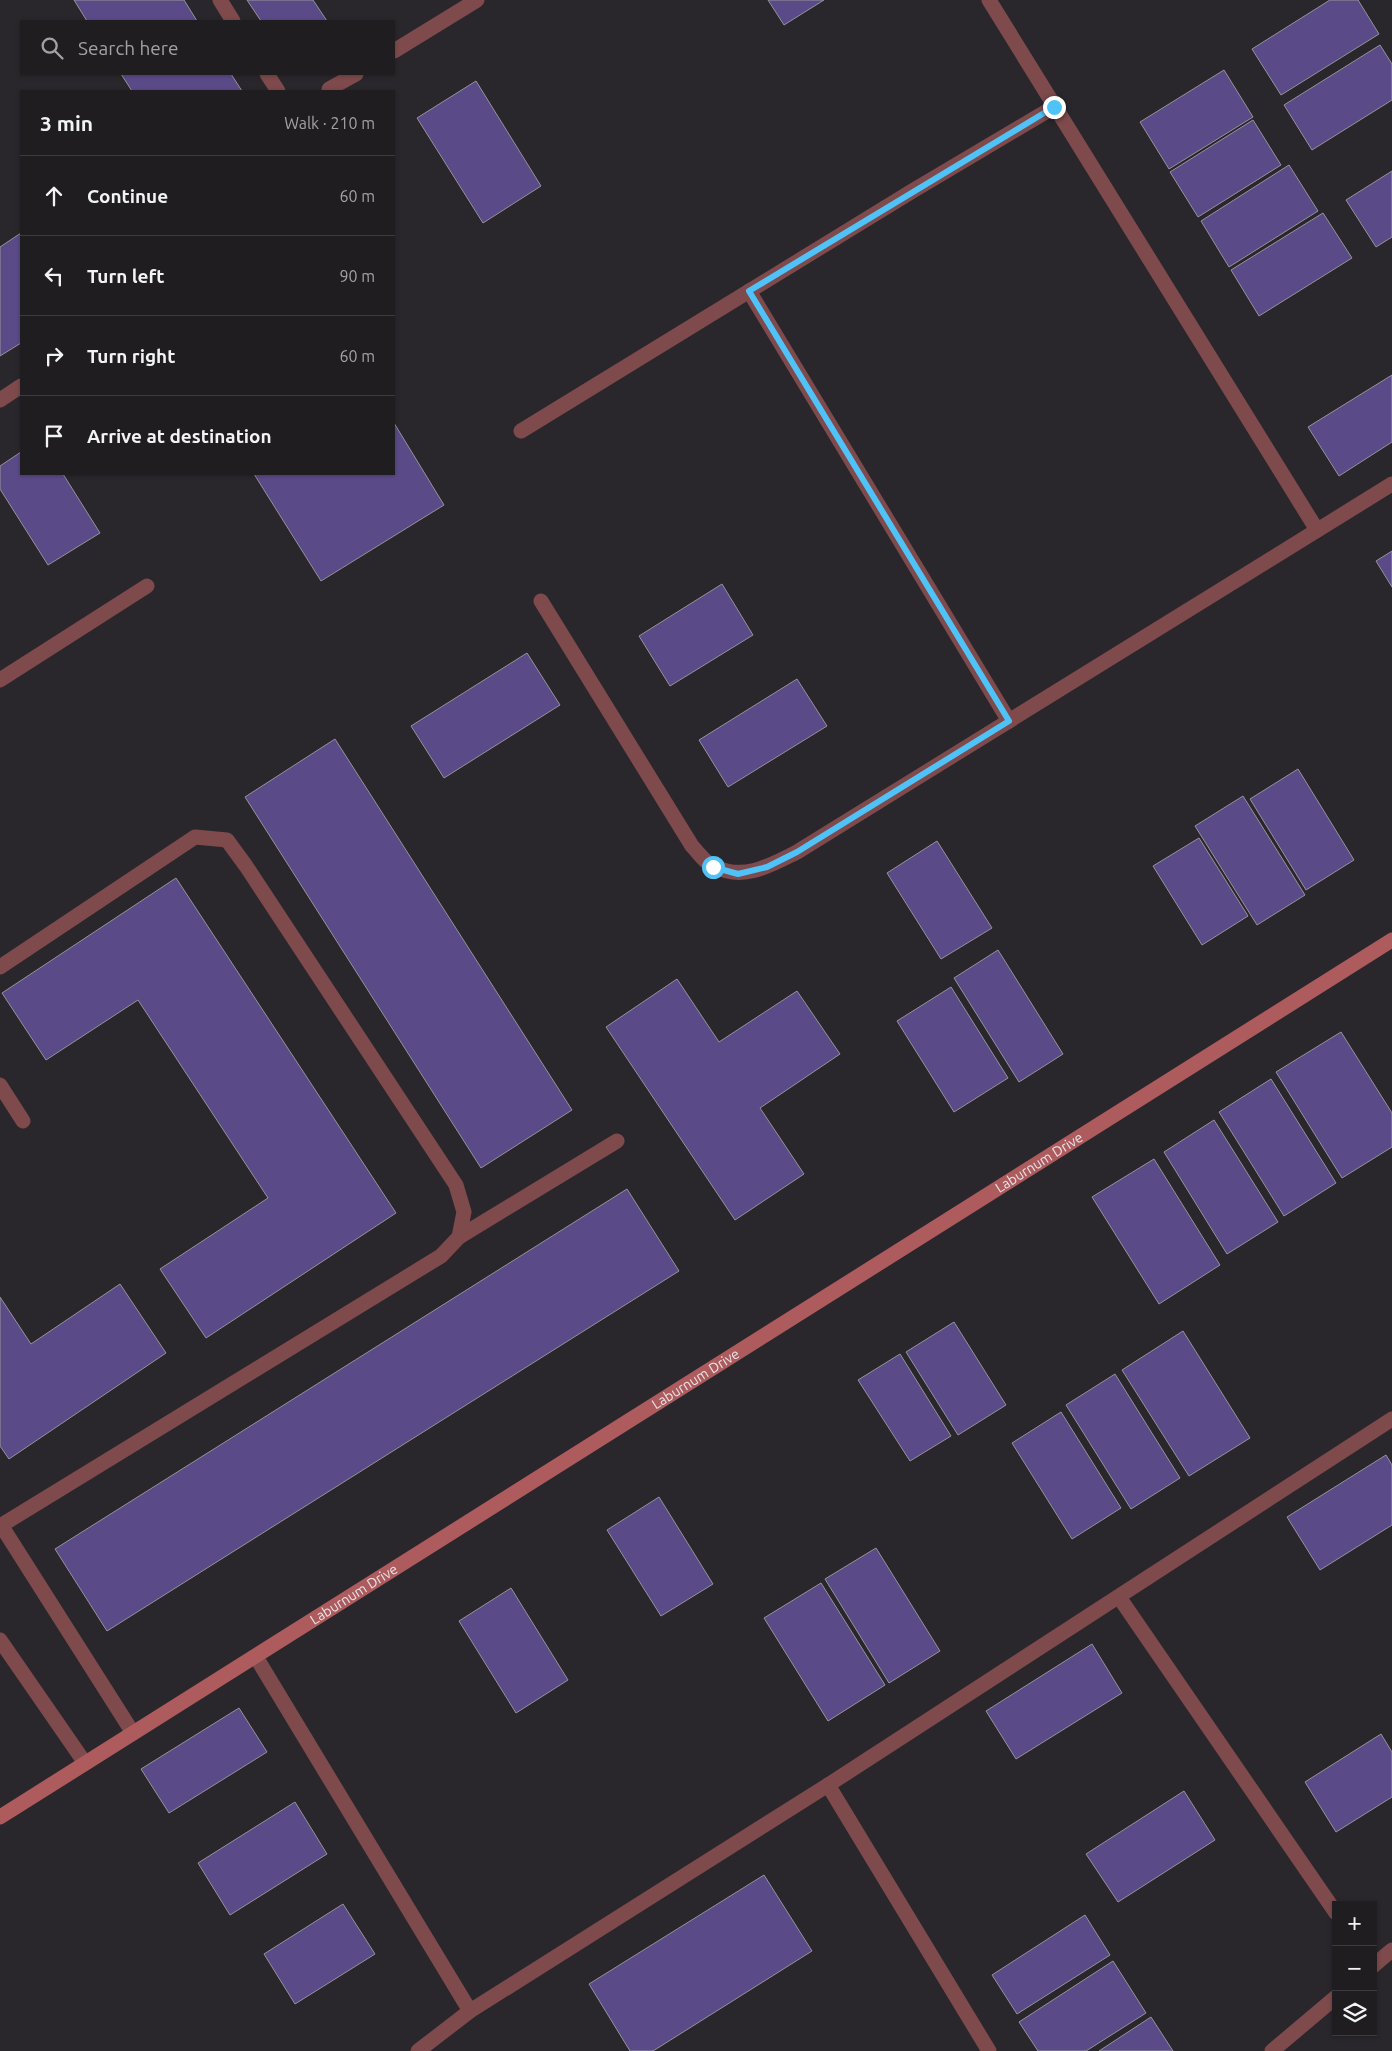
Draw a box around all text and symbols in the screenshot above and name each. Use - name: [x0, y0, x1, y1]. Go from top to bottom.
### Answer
- search box: [20, 20, 395, 75]
- icon: search: [38, 34, 66, 62]
- text: Search here: [78, 37, 178, 59]
- route end: [1043, 96, 1066, 119]
- text: 3 min: [40, 111, 93, 135]
- text: Walk · 210 m: [284, 114, 375, 132]
- icon: ahead: [40, 182, 68, 210]
- text: Continue: [87, 185, 168, 207]
- text: 60 m: [339, 187, 375, 205]
- icon: left: [40, 262, 68, 290]
- text: Turn left: [87, 265, 165, 287]
- text: 90 m: [339, 267, 375, 285]
- icon: right: [40, 342, 68, 370]
- text: Turn right: [87, 345, 175, 367]
- text: 60 m: [339, 347, 375, 365]
- icon: arrive: [40, 422, 68, 450]
- text: Arrive at destination: [87, 425, 272, 447]
- route start: [702, 856, 725, 879]
- street label: Laburnum Drive: [992, 1129, 1086, 1196]
- street label: Laburnum Drive: [649, 1345, 742, 1412]
- street label: Laburnum Drive: [307, 1561, 400, 1628]
- map controls: [1332, 1901, 1377, 2036]
- button: +: [1332, 1901, 1377, 1946]
- button: −: [1332, 1946, 1377, 1991]
- button: layers: [1332, 1991, 1377, 2036]

